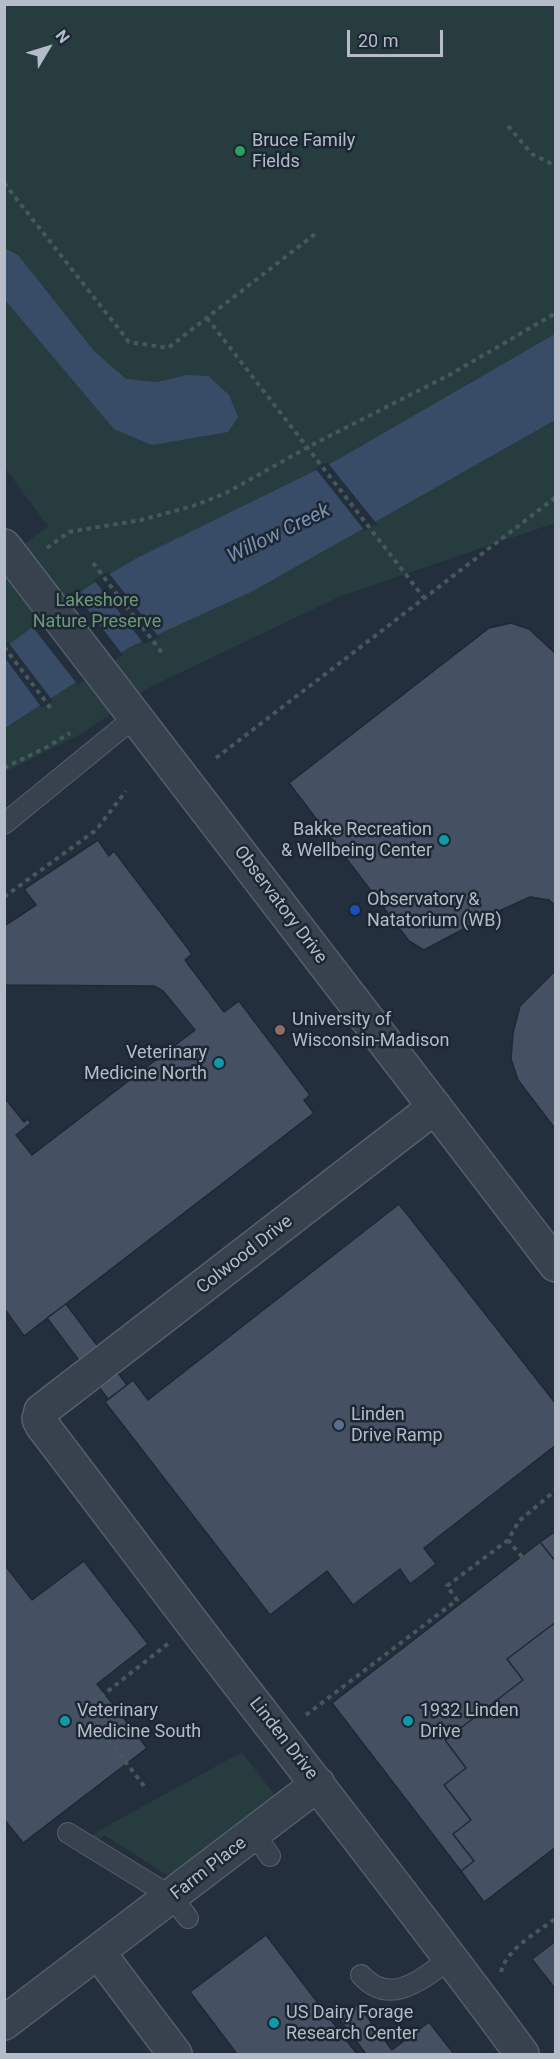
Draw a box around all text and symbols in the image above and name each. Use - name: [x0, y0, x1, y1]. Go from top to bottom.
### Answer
- north arrow: [18, 18, 78, 78]
- scale bar: [350, 18, 446, 56]
- text: N: [52, 26, 74, 47]
- text: 20 m: [358, 30, 398, 51]
- place label: Bruce Family Fields: [252, 130, 355, 172]
- marker: Bruce Family Fields: [233, 144, 247, 158]
- water label: Willow Creek: [224, 499, 334, 569]
- park label: Lakeshore Nature Preserve: [33, 590, 161, 632]
- place label: Bakke Recreation & Wellbeing Center: [281, 819, 432, 862]
- marker: Bakke Recreation & Wellbeing Center: [437, 833, 451, 847]
- street label: Observatory Drive: [229, 842, 331, 968]
- place label: Observatory & Natatorium (WB): [367, 889, 502, 932]
- marker: Observatory & Natatorium (WB): [348, 903, 362, 917]
- place label: University of Wisconsin-Madison: [292, 1009, 449, 1052]
- marker: University of Wisconsin-Madison: [273, 1023, 287, 1037]
- place label: Veterinary Medicine North: [84, 1042, 207, 1084]
- marker: Veterinary Medicine North: [212, 1056, 226, 1070]
- street label: Colwood Drive: [193, 1211, 297, 1299]
- place label: Linden Drive Ramp: [351, 1404, 443, 1446]
- marker: Linden Drive Ramp: [332, 1418, 346, 1432]
- street label: Linden Drive: [244, 1694, 322, 1784]
- place label: Veterinary Medicine South: [77, 1700, 201, 1742]
- place label: 1932 Linden Drive: [420, 1700, 519, 1742]
- marker: Veterinary Medicine South: [58, 1714, 72, 1728]
- marker: 1932 Linden Drive: [401, 1714, 415, 1728]
- street label: Farm Place: [167, 1833, 251, 1905]
- place label: US Dairy Forage Research Center: [286, 2002, 418, 2044]
- marker: US Dairy Forage Research Center: [267, 2016, 281, 2030]

